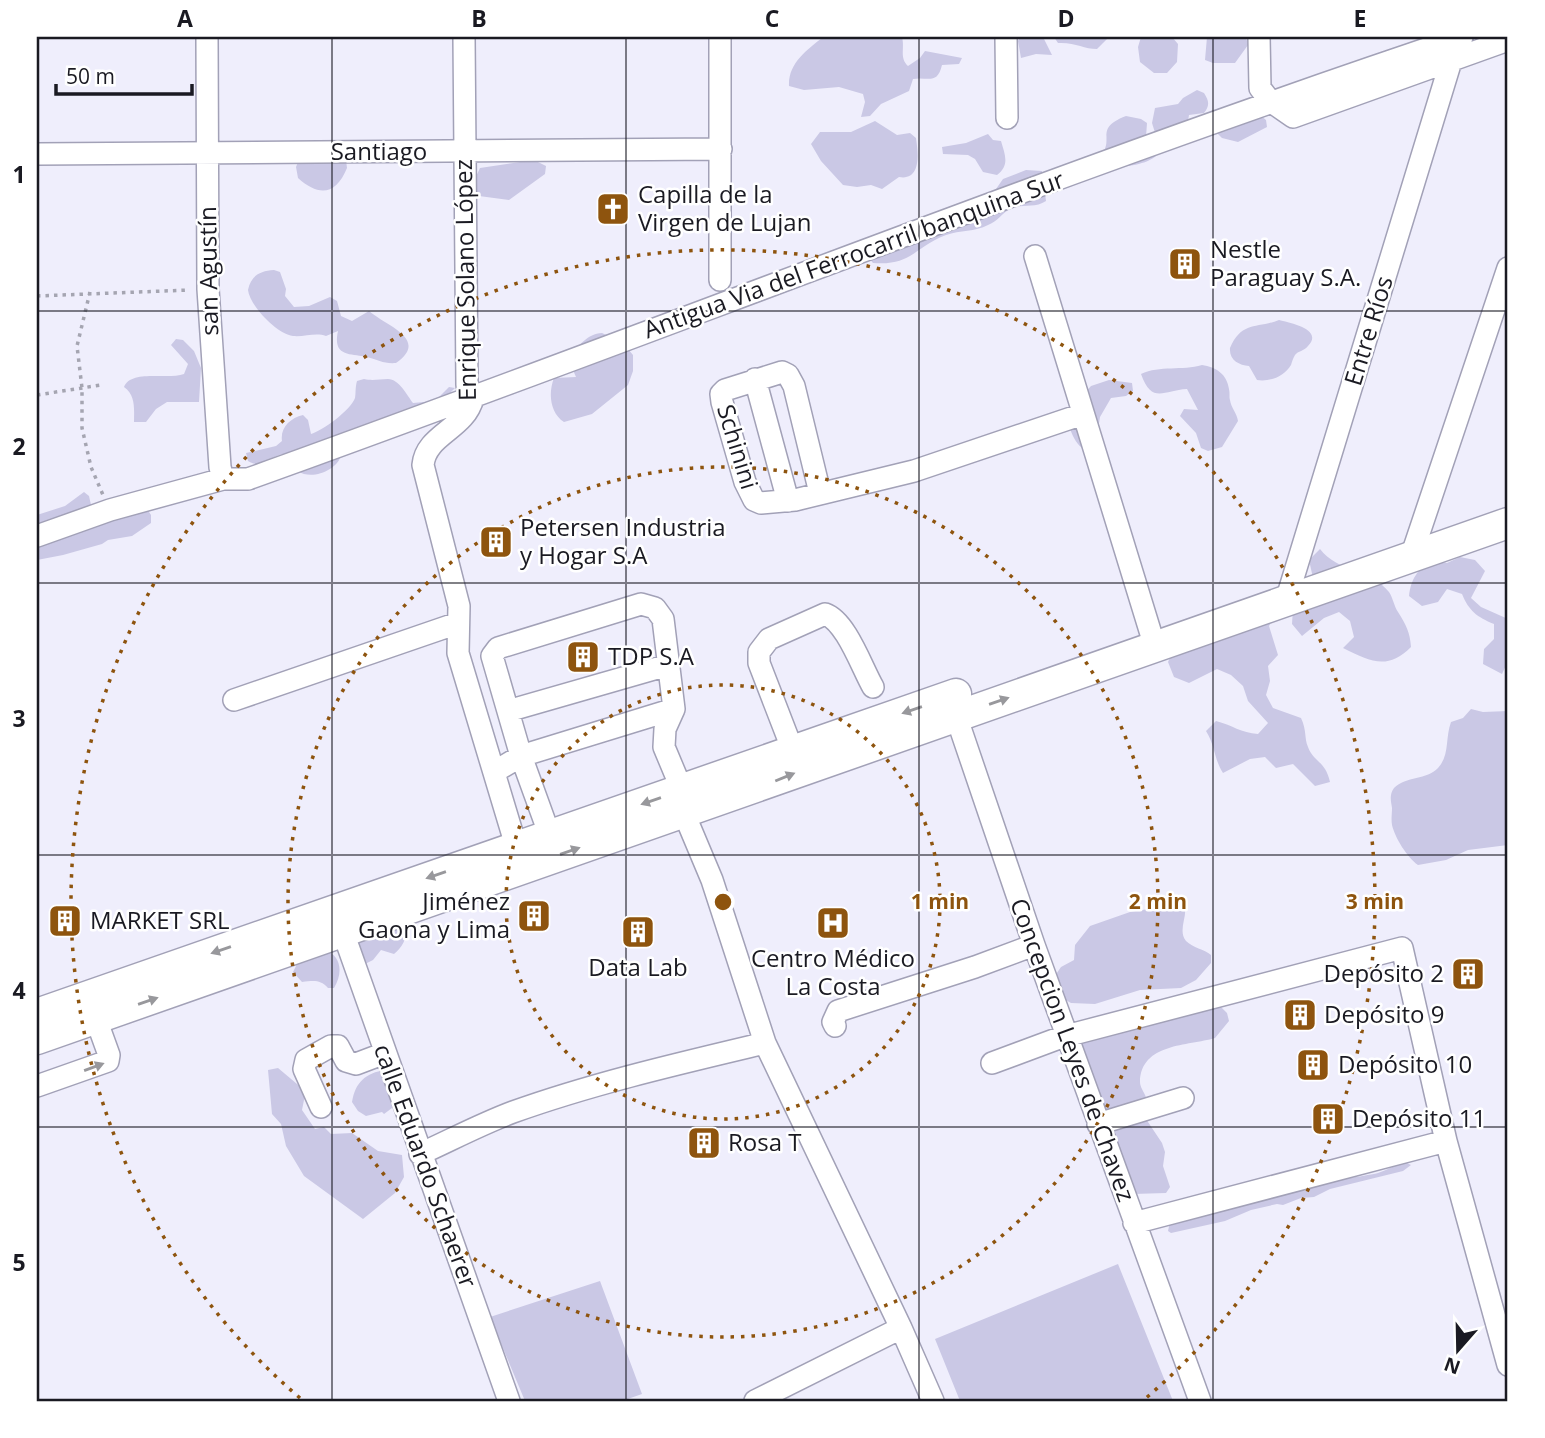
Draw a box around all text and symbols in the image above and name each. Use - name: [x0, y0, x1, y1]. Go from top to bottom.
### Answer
- text: A: [177, 2, 193, 34]
- text: B: [471, 2, 487, 34]
- text: C: [765, 2, 779, 34]
- text: D: [1057, 2, 1075, 34]
- text: E: [1354, 2, 1366, 34]
- scale bar: [56, 52, 192, 96]
- text: 50 m: [66, 62, 115, 90]
- street label: Santiago: [331, 134, 427, 167]
- text: 1: [12, 158, 26, 190]
- street label: Enrique Solano López: [446, 159, 483, 401]
- street label: Antigua Via del Ferrocarril banquina Sur: [639, 162, 1068, 345]
- place label: Capilla de la Virgen de Lujan: [638, 177, 811, 238]
- church icon: Capilla de la Virgen de Lujan: [594, 190, 632, 228]
- street label: san Agustín: [190, 206, 225, 336]
- place label: Nestle Paraguay S.A.: [1210, 232, 1361, 293]
- building icon: Nestle Paraguay S.A.: [1166, 245, 1204, 283]
- street label: Entre Ríos: [1335, 272, 1400, 389]
- street label: Schinini: [710, 400, 767, 493]
- text: 2: [12, 430, 26, 462]
- place label: Petersen Industria y Hogar S.A: [520, 510, 726, 571]
- building icon: Petersen Industria y Hogar S.A: [477, 523, 515, 561]
- building icon: TDP S.A: [564, 638, 602, 676]
- place label: TDP S.A: [608, 639, 695, 672]
- one-way arrow: [989, 695, 1010, 706]
- text: 3: [12, 702, 26, 734]
- one-way arrow: [901, 705, 922, 715]
- one-way arrow: [774, 771, 795, 782]
- one-way arrow: [640, 796, 661, 807]
- one-way arrow: [559, 845, 580, 856]
- one-way arrow: [425, 870, 446, 881]
- place label: Jiménez Gaona y Lima: [358, 884, 510, 945]
- text: 1 min: [911, 887, 969, 915]
- text: 2 min: [1129, 887, 1187, 915]
- text: 3 min: [1346, 887, 1404, 915]
- centre of rings: [711, 890, 735, 914]
- street label: Concepcion Leyes de Chavez: [1003, 893, 1144, 1206]
- building icon: Jiménez Gaona y Lima: [515, 897, 553, 935]
- building icon: MARKET SRL: [46, 902, 84, 940]
- place label: MARKET SRL: [90, 903, 230, 936]
- hospital icon: Centro Médico La Costa: [814, 904, 852, 942]
- building icon: Data Lab: [619, 913, 657, 951]
- place label: Centro Médico La Costa: [751, 941, 915, 1002]
- one-way arrow: [210, 945, 231, 956]
- place label: Data Lab: [588, 950, 688, 983]
- building icon: Depósito 2: [1449, 955, 1487, 993]
- place label: Depósito 2: [1324, 956, 1444, 989]
- text: 4: [12, 974, 26, 1006]
- one-way arrow: [137, 995, 158, 1006]
- building icon: Depósito 9: [1281, 996, 1319, 1034]
- place label: Depósito 9: [1324, 997, 1444, 1030]
- street label: calle Eduardo Schaerer: [367, 1039, 486, 1292]
- building icon: Depósito 10: [1294, 1046, 1332, 1084]
- place label: Depósito 10: [1338, 1047, 1472, 1080]
- one-way arrow: [83, 1061, 104, 1072]
- building icon: Depósito 11: [1309, 1100, 1347, 1138]
- place label: Depósito 11: [1352, 1101, 1486, 1134]
- building icon: Rosa T: [685, 1124, 723, 1162]
- place label: Rosa T: [728, 1125, 801, 1158]
- text: 5: [12, 1246, 26, 1278]
- north arrow: [1422, 1316, 1492, 1386]
- text: N: [1440, 1351, 1464, 1381]

